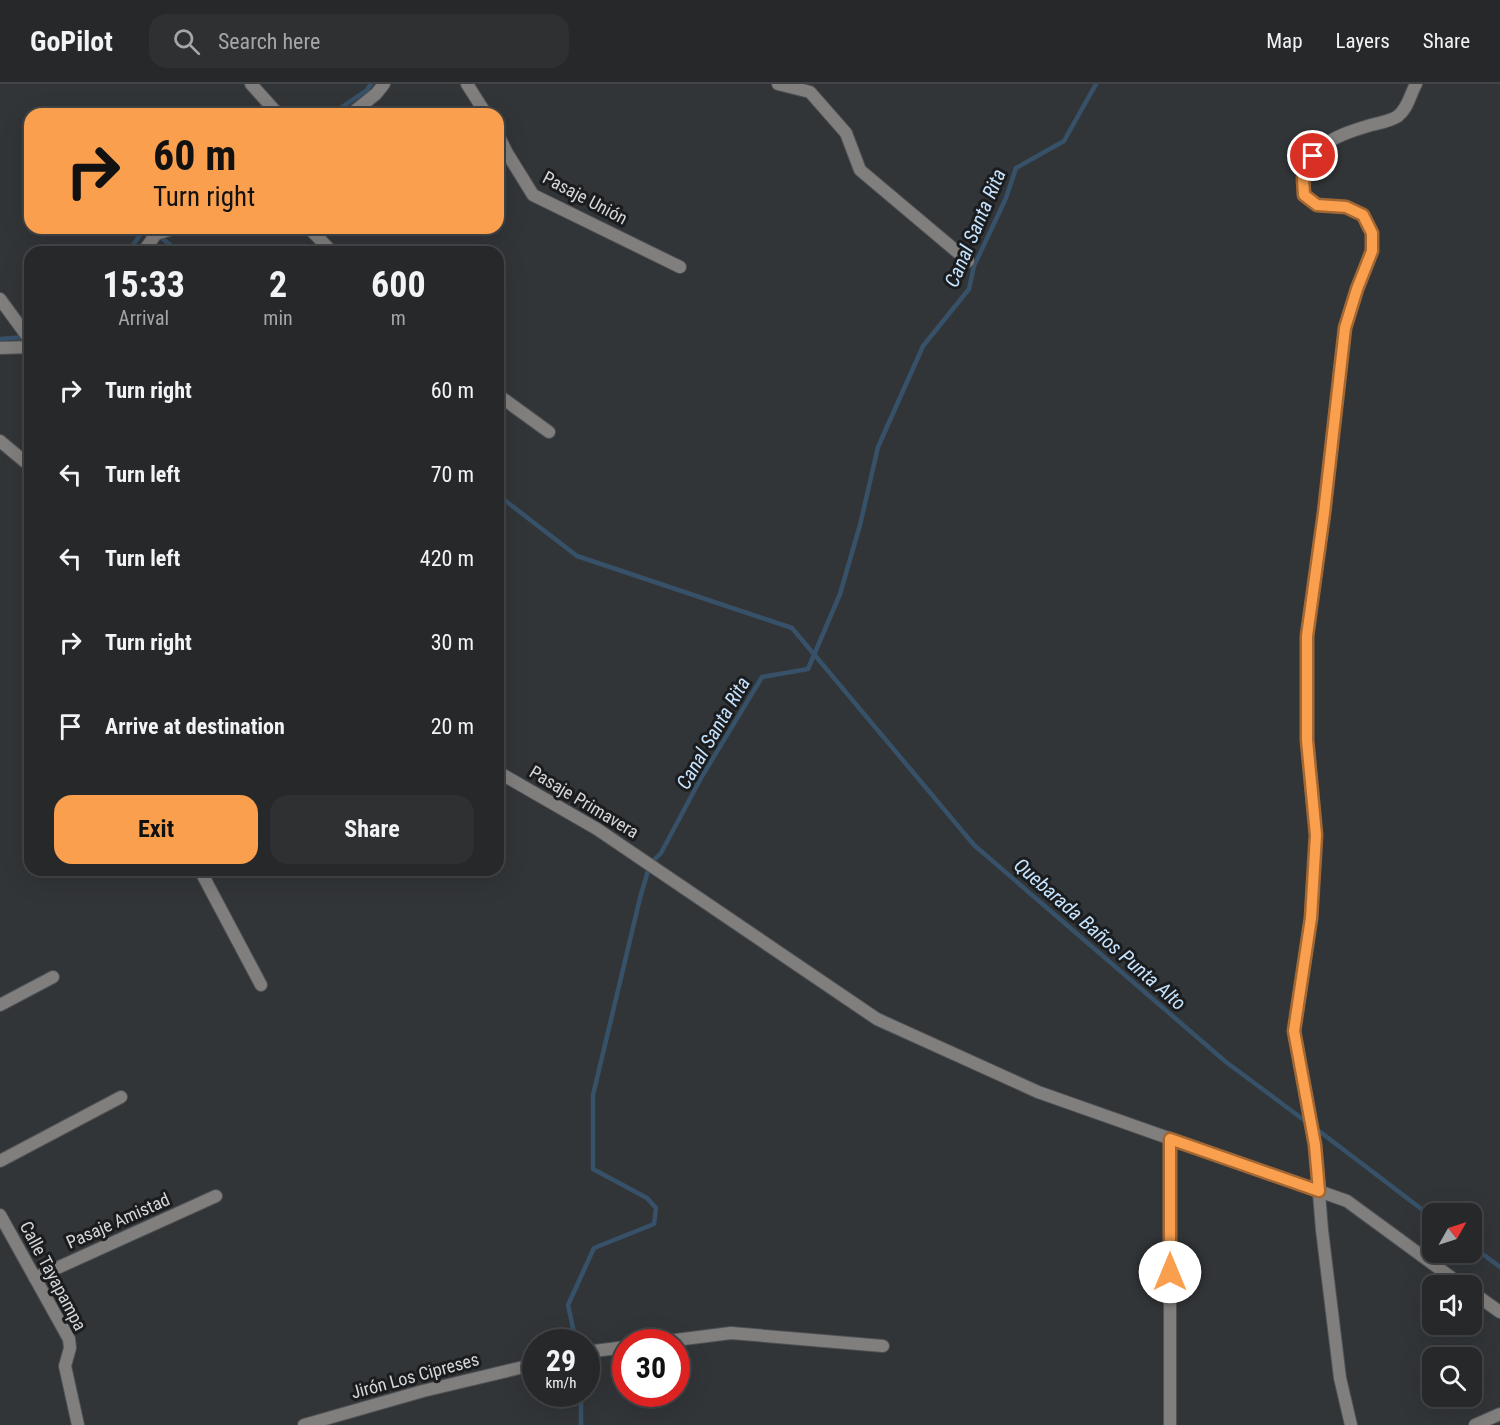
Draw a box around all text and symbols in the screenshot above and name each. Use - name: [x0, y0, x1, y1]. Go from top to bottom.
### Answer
- search box: [149, 14, 569, 68]
- text: GoPilot: [30, 25, 113, 58]
- icon: search: [170, 25, 203, 58]
- text: Search here: [218, 29, 320, 54]
- text: Map: [1266, 29, 1303, 53]
- text: Layers: [1336, 29, 1390, 53]
- text: Share: [1423, 29, 1470, 53]
- pin: [1287, 130, 1338, 181]
- text: 60 m: [153, 131, 236, 180]
- icon: right: [54, 132, 132, 210]
- icon: arrive: [1296, 139, 1329, 172]
- water label: Canal Santa Rita: [939, 165, 1011, 291]
- street label: Pasaje Unión: [539, 167, 631, 229]
- text: Turn right: [153, 181, 255, 213]
- text: 15:33: [102, 264, 185, 306]
- text: 2: [269, 264, 287, 306]
- text: 600: [371, 264, 426, 306]
- text: Arrival: [118, 306, 169, 330]
- text: min: [263, 306, 293, 330]
- text: m: [391, 306, 406, 330]
- icon: right: [54, 374, 87, 407]
- text: Turn right: [105, 378, 192, 403]
- text: 60 m: [431, 378, 474, 403]
- icon: left: [54, 458, 87, 491]
- text: Turn left: [105, 462, 180, 487]
- text: 70 m: [431, 462, 474, 487]
- icon: left: [54, 542, 87, 575]
- text: Turn left: [105, 546, 180, 571]
- text: 420 m: [420, 546, 474, 571]
- icon: right: [54, 626, 87, 659]
- text: Turn right: [105, 630, 192, 655]
- text: 30 m: [431, 630, 474, 655]
- water label: Canal Santa Rita: [671, 672, 755, 794]
- icon: arrive: [54, 710, 87, 743]
- text: Arrive at destination: [105, 714, 285, 739]
- text: 20 m: [431, 714, 474, 739]
- street label: Pasaje Primavera: [526, 761, 643, 842]
- button: Exit: [54, 795, 258, 864]
- button: Share: [270, 795, 474, 864]
- water label: Quebarada Baños Punta Alto: [1009, 853, 1191, 1015]
- street label: Pasaje Amistad: [63, 1188, 173, 1253]
- north arrow: [1422, 1203, 1482, 1263]
- map controls: [1422, 1203, 1482, 1407]
- street label: Calle Tayapampa: [16, 1218, 91, 1334]
- position arrow: [1138, 1240, 1202, 1304]
- button: sound: [1422, 1275, 1482, 1335]
- speed limit sign: 30: [612, 1329, 690, 1407]
- text: 29: [546, 1343, 576, 1378]
- button: search: [1422, 1347, 1482, 1407]
- street label: Jirón Los Cipreses: [348, 1348, 481, 1403]
- text: km/h: [546, 1374, 576, 1392]

